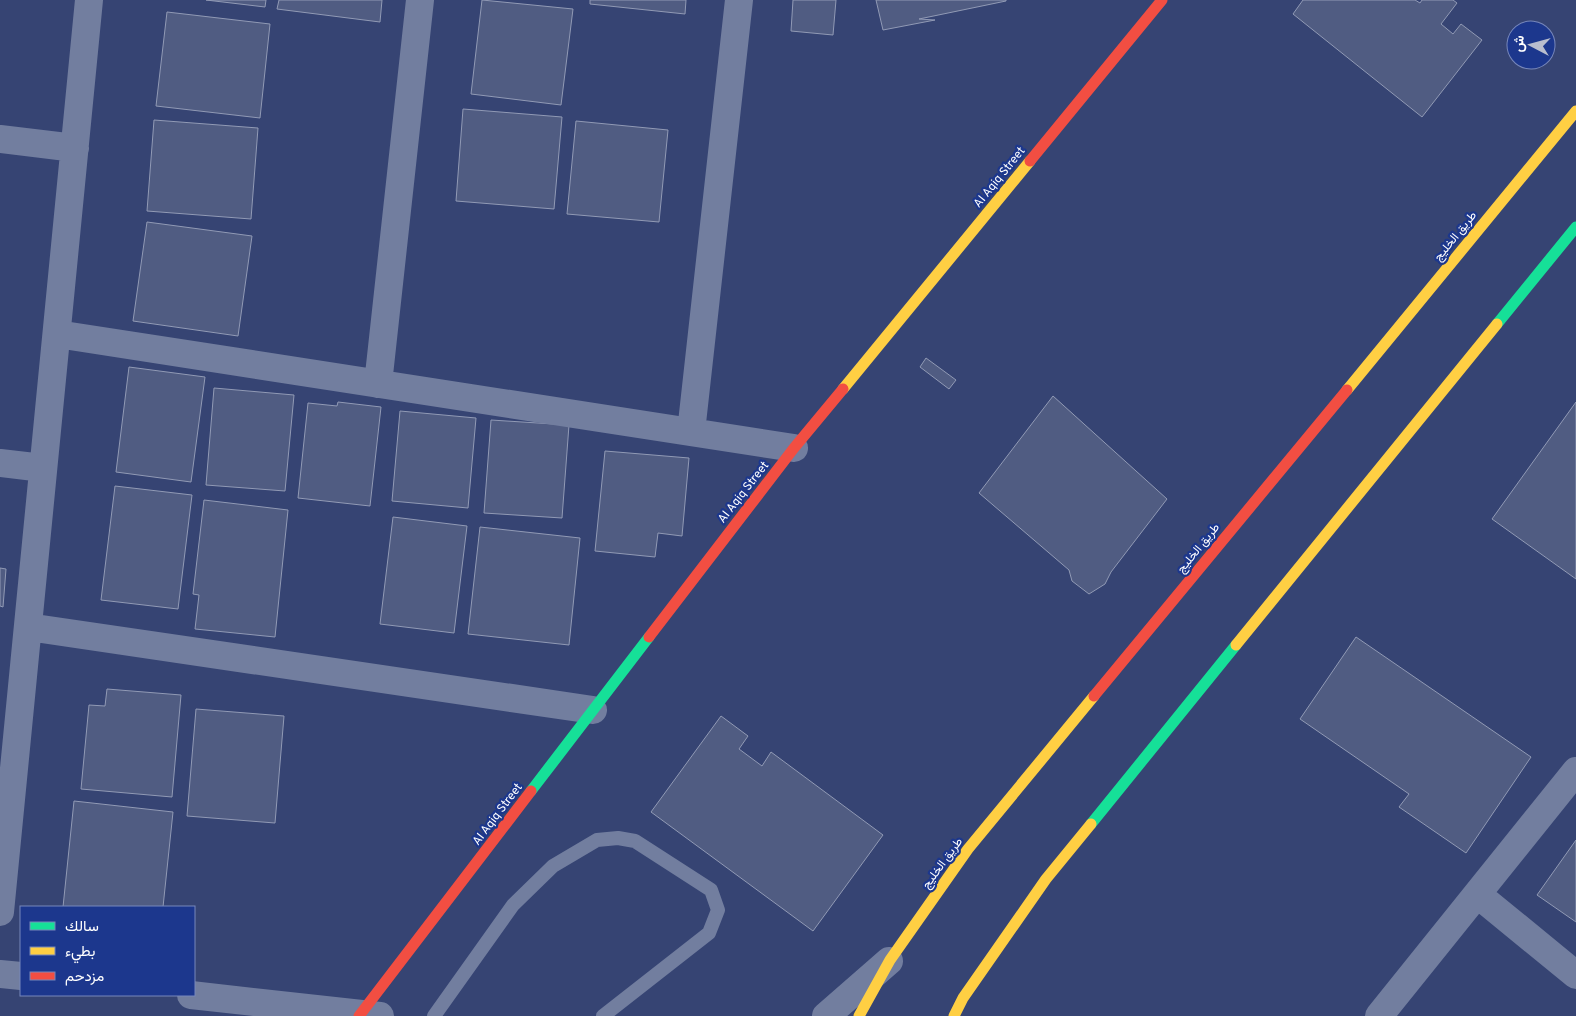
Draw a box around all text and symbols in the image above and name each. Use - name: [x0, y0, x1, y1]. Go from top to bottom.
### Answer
- north arrow: [1506, 20, 1556, 70]
- text: ش: [1510, 34, 1529, 53]
- street label: Al Aqiq Street: [970, 144, 1029, 211]
- street label: طريق الخليج: [1431, 208, 1481, 265]
- street label: Al Aqiq Street: [715, 459, 773, 527]
- street label: طريق الخليج: [1174, 520, 1224, 577]
- street label: Al Aqiq Street: [469, 780, 526, 849]
- street label: طريق الخليج: [919, 835, 967, 892]
- legend: [20, 906, 195, 996]
- text: سالك: [65, 918, 99, 937]
- text: بطيء: [65, 943, 95, 964]
- text: مزدحم: [65, 968, 104, 987]

